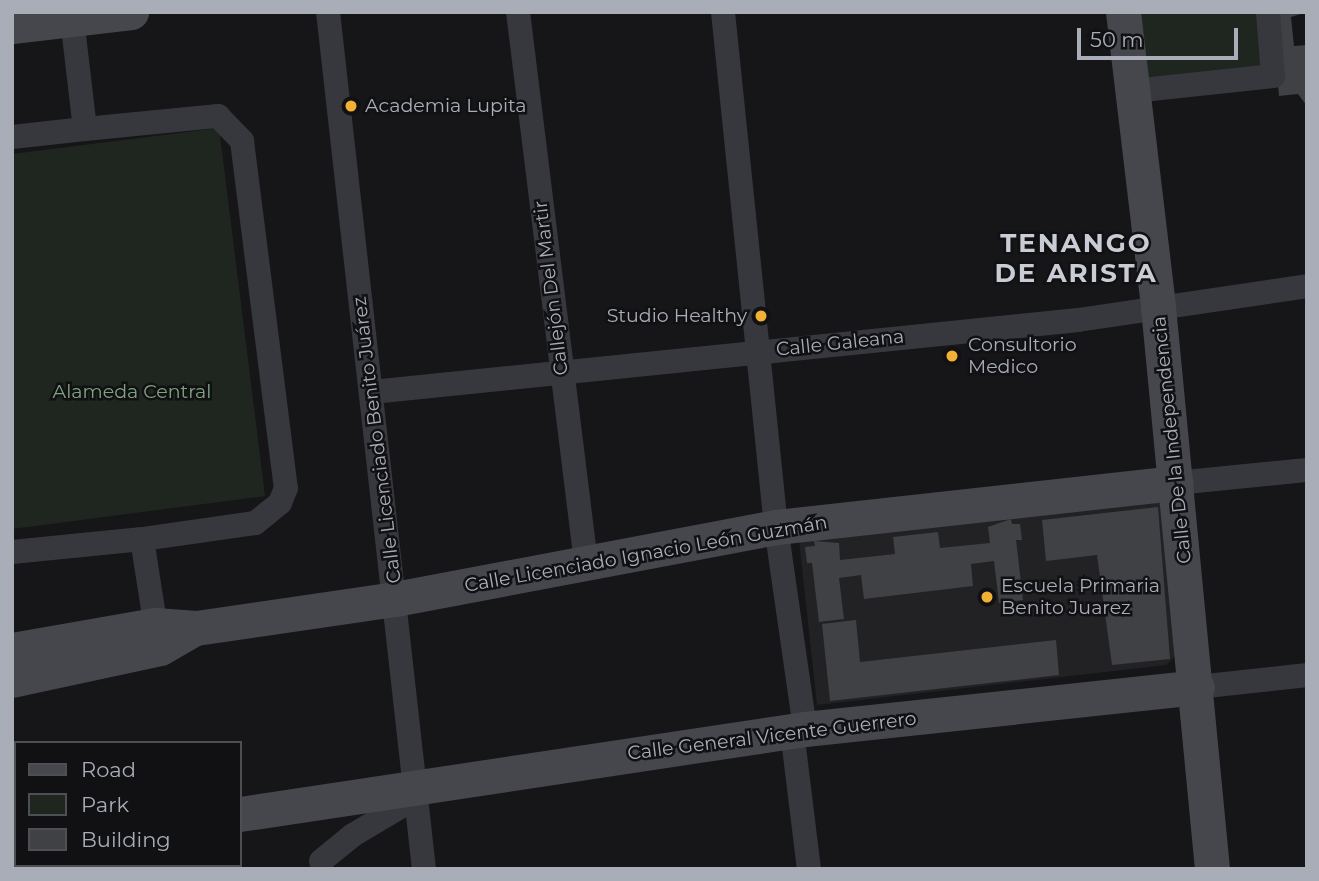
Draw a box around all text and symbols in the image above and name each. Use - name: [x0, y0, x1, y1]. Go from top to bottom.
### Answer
- scale bar: [1081, 14, 1242, 58]
- text: 50 m: [1090, 27, 1144, 52]
- place label: Academia Lupita: [365, 95, 526, 117]
- marker: Academia Lupita: [343, 98, 359, 114]
- street label: Callejón Del Martir: [529, 199, 573, 377]
- district label: TENANGO DE ARISTA: [996, 228, 1156, 290]
- street label: Calle Licenciado Benito Juárez: [348, 295, 406, 585]
- place label: Studio Healthy: [607, 305, 747, 327]
- marker: Studio Healthy: [753, 308, 769, 324]
- street label: Calle De la Independencia: [1148, 315, 1196, 565]
- street label: Calle Galeana: [775, 325, 905, 361]
- place label: Consultorio Medico: [968, 334, 1077, 378]
- marker: Consultorio Medico: [942, 346, 962, 366]
- park label: Alameda Central: [53, 381, 211, 403]
- street label: Calle Licenciado Ignacio León Guzmán: [463, 511, 829, 597]
- place label: Escuela Primaria Benito Juarez: [1001, 575, 1160, 619]
- marker: Escuela Primaria Benito Juarez: [979, 589, 995, 605]
- street label: Calle General Vicente Guerrero: [626, 707, 918, 765]
- legend: [14, 741, 242, 867]
- text: Road: [81, 757, 136, 782]
- text: Park: [81, 792, 129, 817]
- text: Building: [81, 827, 171, 852]

